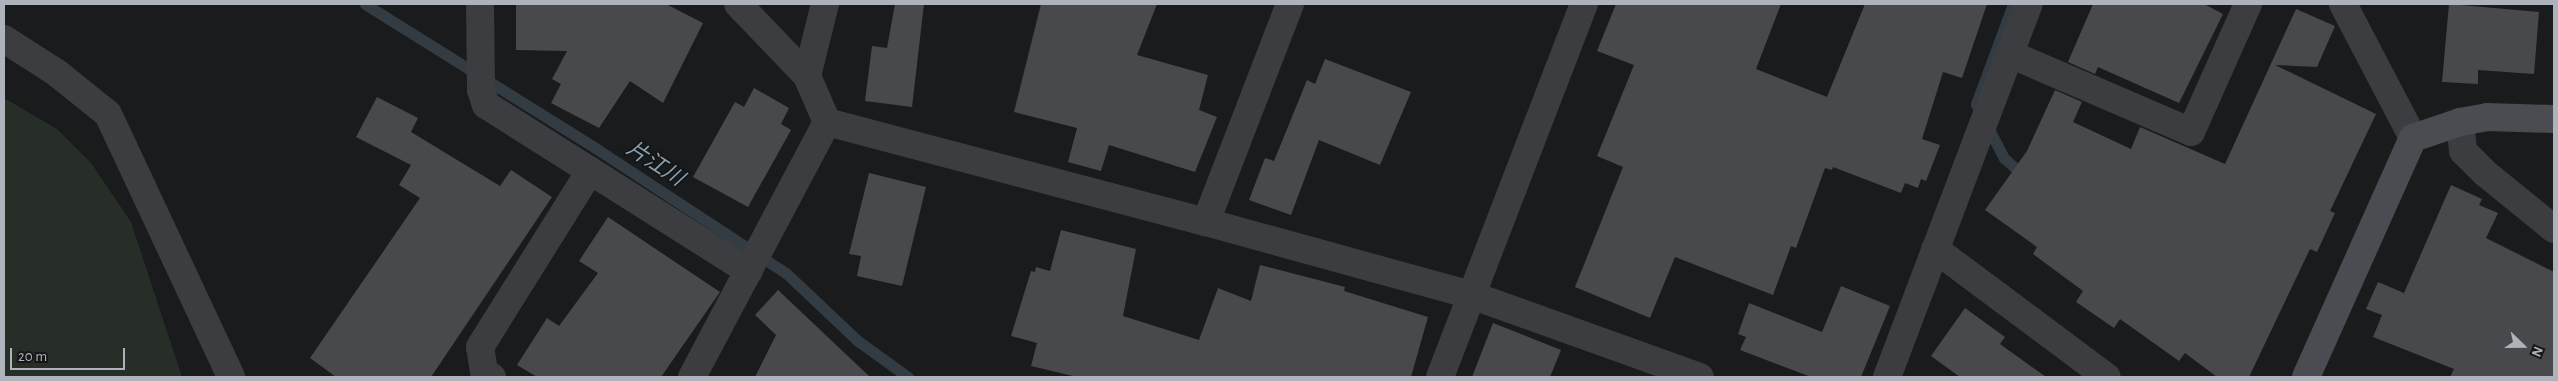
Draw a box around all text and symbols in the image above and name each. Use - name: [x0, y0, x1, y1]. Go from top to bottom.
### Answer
- water label: 片江川: [622, 136, 688, 192]
- north arrow: [2498, 321, 2548, 371]
- scale bar: [12, 338, 128, 370]
- text: N: [2529, 344, 2545, 359]
- text: 20 m: [18, 349, 47, 364]

